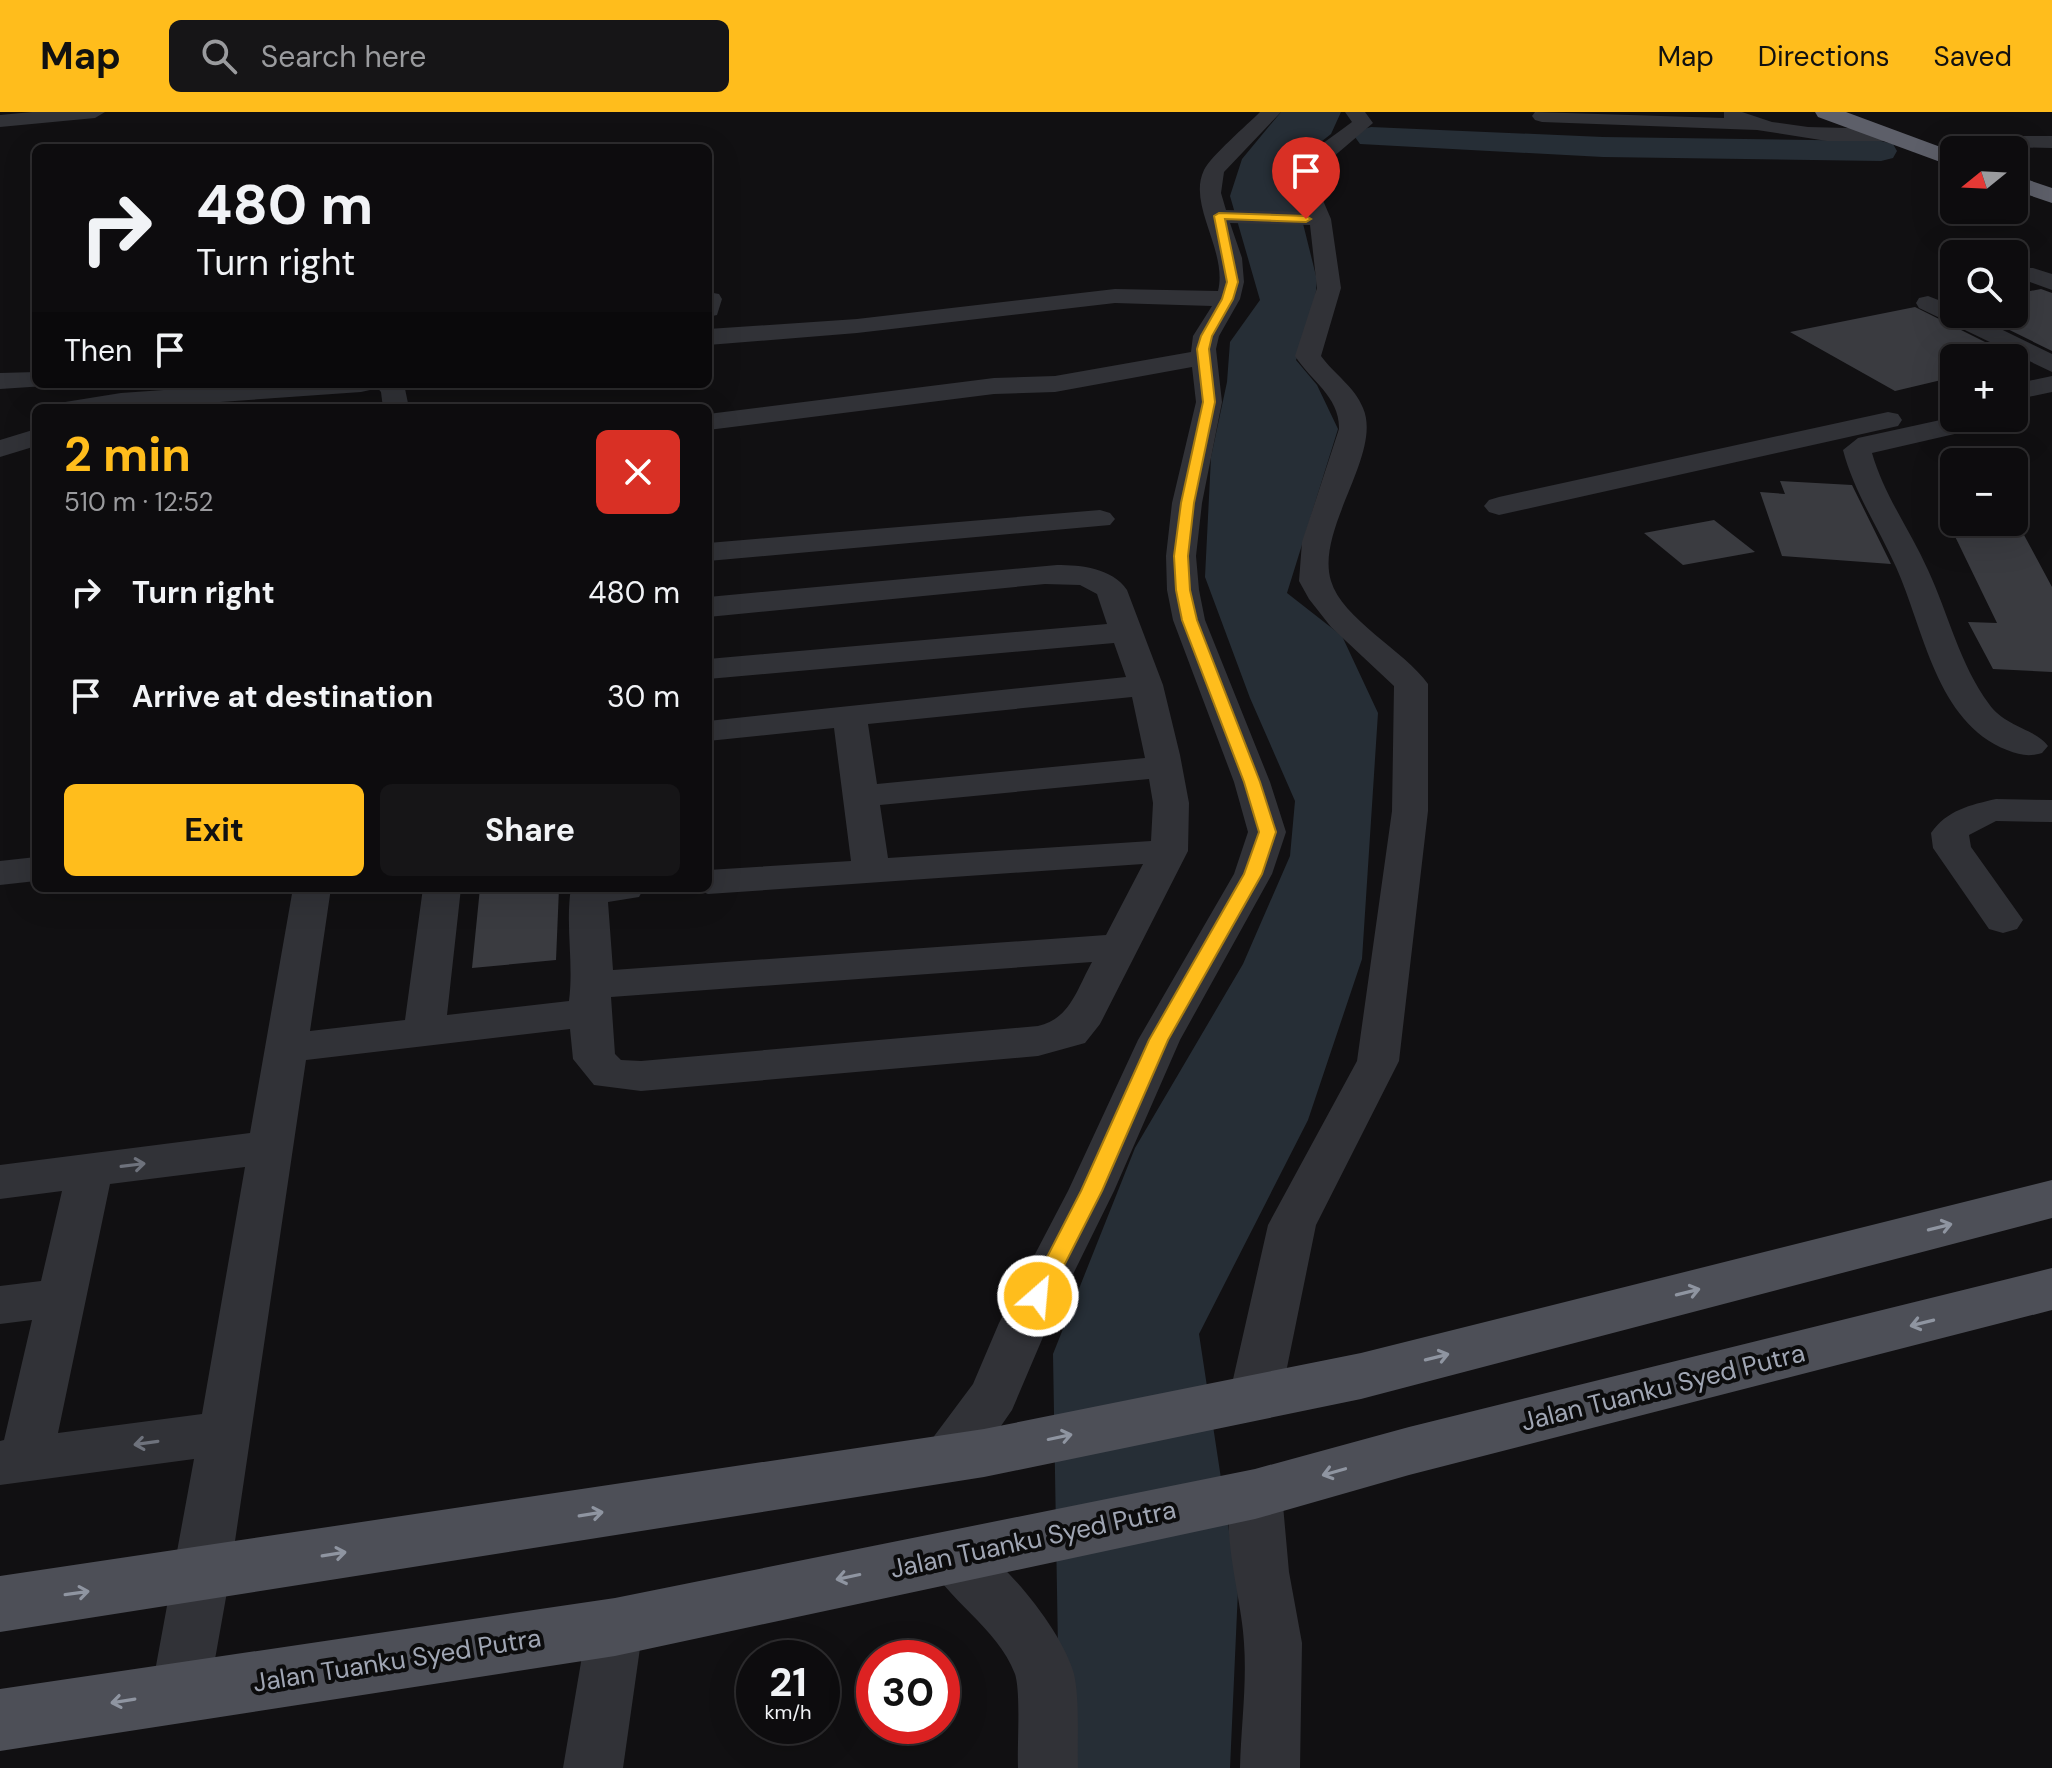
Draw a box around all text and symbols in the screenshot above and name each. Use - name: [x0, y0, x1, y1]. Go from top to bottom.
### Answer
- search box: [169, 20, 729, 92]
- text: Map: [40, 31, 121, 81]
- icon: search: [197, 34, 241, 78]
- text: Search here: [261, 37, 426, 76]
- text: Map: [1657, 38, 1714, 75]
- text: Directions: [1758, 38, 1890, 75]
- text: Saved: [1934, 38, 2012, 75]
- north arrow: [1940, 136, 2028, 224]
- map controls: [1940, 136, 2028, 536]
- pin: [1272, 137, 1340, 219]
- icon: arrive: [1284, 149, 1328, 193]
- text: 480 m: [196, 168, 373, 241]
- icon: right: [64, 176, 168, 280]
- text: Turn right: [196, 239, 355, 286]
- button: search: [1940, 240, 2028, 328]
- icon: arrive: [148, 328, 192, 372]
- text: Then: [64, 331, 132, 370]
- button: +: [1940, 344, 2028, 432]
- text: 2 min: [64, 423, 191, 486]
- button: close: [596, 430, 680, 514]
- button: −: [1940, 448, 2028, 536]
- text: 510 m · 12:52: [64, 485, 214, 519]
- icon: right: [64, 570, 108, 614]
- text: Turn right: [132, 573, 275, 612]
- text: 480 m: [588, 573, 680, 612]
- icon: arrive: [64, 674, 108, 718]
- text: Arrive at destination: [132, 677, 433, 716]
- text: 30 m: [607, 677, 680, 716]
- button: Exit: [64, 784, 364, 876]
- button: Share: [380, 784, 680, 876]
- one-way arrow: [119, 1157, 146, 1172]
- one-way arrow: [1927, 1219, 1953, 1234]
- position arrow: [996, 1254, 1080, 1338]
- one-way arrow: [1675, 1283, 1701, 1298]
- one-way arrow: [1910, 1316, 1936, 1331]
- street label: Jalan Tuanku Syed Putra: [1518, 1335, 1808, 1439]
- one-way arrow: [1423, 1348, 1449, 1363]
- one-way arrow: [1047, 1429, 1072, 1444]
- one-way arrow: [134, 1436, 159, 1451]
- one-way arrow: [1322, 1465, 1348, 1480]
- street label: Jalan Tuanku Syed Putra: [887, 1492, 1179, 1586]
- one-way arrow: [578, 1505, 603, 1520]
- one-way arrow: [321, 1546, 347, 1561]
- one-way arrow: [836, 1570, 862, 1585]
- one-way arrow: [64, 1585, 89, 1600]
- street label: Jalan Tuanku Syed Putra: [250, 1620, 544, 1700]
- speed limit sign: 30: [856, 1640, 960, 1744]
- text: 21: [769, 1656, 807, 1708]
- one-way arrow: [111, 1695, 136, 1710]
- text: km/h: [764, 1699, 812, 1725]

